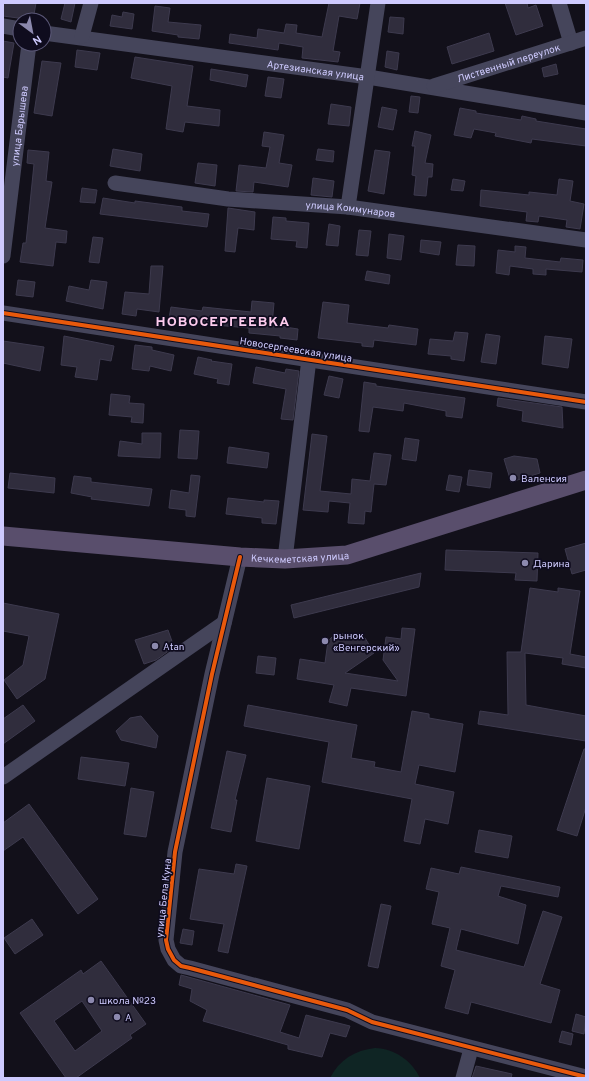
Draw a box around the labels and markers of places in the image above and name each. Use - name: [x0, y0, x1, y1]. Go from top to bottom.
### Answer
- marker: Валенсия: [508, 473, 518, 483]
- place label: Валенсия: [521, 473, 567, 486]
- marker: Дарина: [520, 558, 530, 568]
- place label: Дарина: [533, 558, 570, 571]
- place label: рынок «Венгерский»: [333, 630, 400, 655]
- marker: рынок «Венгерский»: [320, 636, 330, 646]
- marker: Аtan: [150, 641, 160, 651]
- place label: Аtan: [163, 641, 185, 654]
- marker: школа №23: [86, 995, 96, 1005]
- place label: школа №23: [99, 995, 156, 1008]
- marker: А: [112, 1012, 122, 1022]
- place label: А: [125, 1012, 132, 1025]

